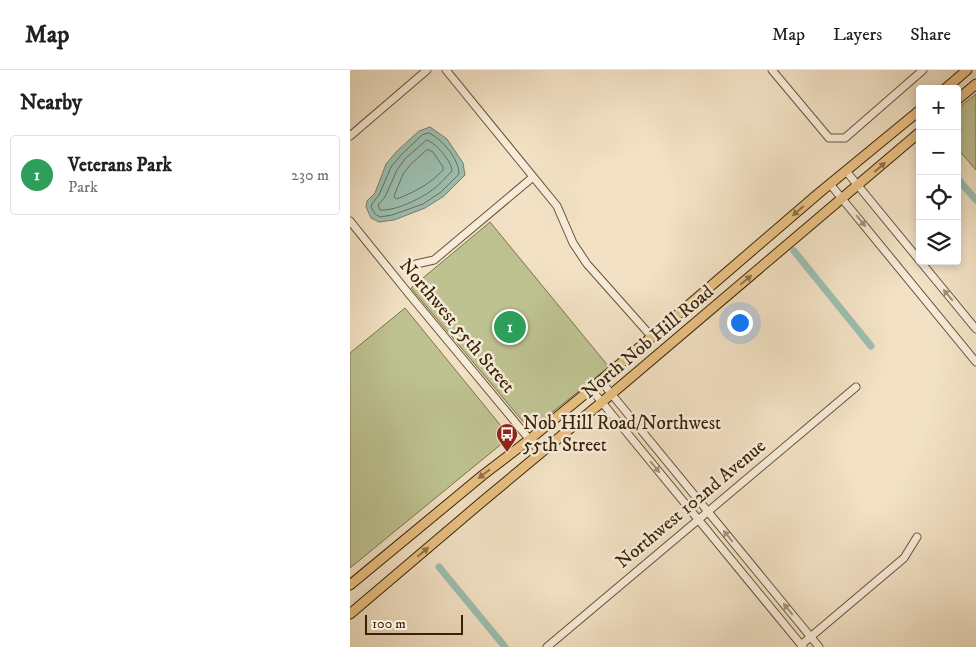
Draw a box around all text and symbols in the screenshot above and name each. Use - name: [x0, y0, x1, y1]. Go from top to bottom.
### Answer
- text: Map: [25, 20, 69, 50]
- text: Map: [772, 24, 805, 46]
- text: Layers: [833, 24, 882, 46]
- text: Share: [910, 24, 951, 46]
- map controls: [916, 85, 961, 265]
- button: +: [916, 85, 961, 130]
- text: Nearby: [20, 90, 82, 116]
- button: −: [916, 130, 961, 175]
- text: Veterans Park: [68, 154, 172, 177]
- one-way arrow: [873, 161, 886, 172]
- text: 1: [34, 165, 40, 185]
- text: 230 m: [291, 165, 329, 185]
- button: locate: [916, 175, 961, 220]
- text: Park: [68, 177, 98, 197]
- one-way arrow: [792, 205, 805, 216]
- one-way arrow: [856, 214, 867, 227]
- button: layers: [916, 220, 961, 265]
- street label: Northwest 55th Street: [394, 254, 520, 398]
- one-way arrow: [739, 275, 752, 286]
- street label: North Nob Hill Road: [578, 280, 719, 404]
- one-way arrow: [943, 289, 954, 302]
- pin: 1: [494, 308, 526, 346]
- your location: [727, 310, 753, 336]
- place label: Nob Hill Road/Northwest 55th Street: [523, 412, 721, 457]
- bus stop icon: Nob Hill Road/Northwest 55th Street: [495, 422, 519, 453]
- street label: Northwest 102nd Avenue: [611, 435, 771, 573]
- one-way arrow: [649, 460, 660, 473]
- one-way arrow: [478, 468, 491, 479]
- one-way arrow: [722, 529, 733, 542]
- one-way arrow: [416, 546, 428, 558]
- one-way arrow: [783, 603, 794, 616]
- scale bar: [365, 612, 462, 635]
- text: 100 m: [372, 615, 406, 633]

